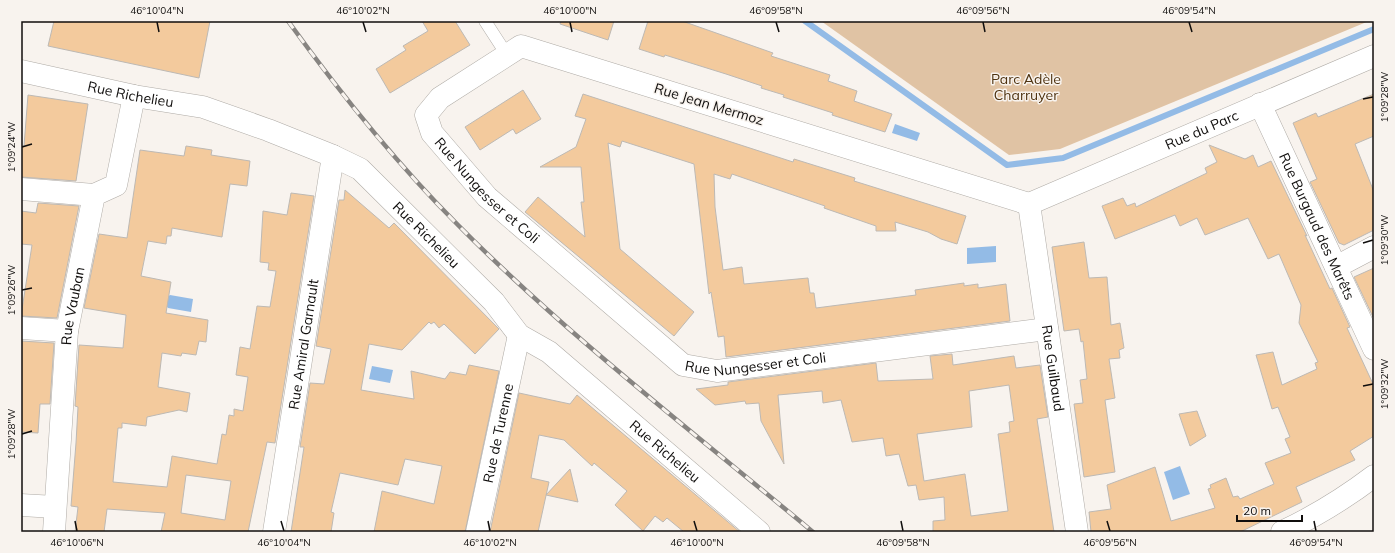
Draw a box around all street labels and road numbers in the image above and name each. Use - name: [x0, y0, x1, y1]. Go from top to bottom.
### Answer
- street label: Rue Richelieu: [86, 77, 175, 111]
- street label: Rue Jean Mermoz: [652, 79, 766, 129]
- street label: Rue du Parc: [1162, 106, 1241, 154]
- street label: Rue Nungesser et Coli: [431, 134, 543, 247]
- street label: Rue Burgaud des Marêts: [1275, 150, 1359, 303]
- street label: Rue Richelieu: [389, 198, 464, 272]
- street label: Rue Vauban: [57, 265, 89, 346]
- street label: Rue Amiral Garnault: [284, 278, 323, 411]
- street label: Rue Guilbaud: [1038, 324, 1068, 413]
- street label: Rue Nungesser et Coli: [684, 348, 827, 380]
- street label: Rue de Turenne: [479, 382, 517, 484]
- street label: Rue Richelieu: [626, 416, 704, 487]

